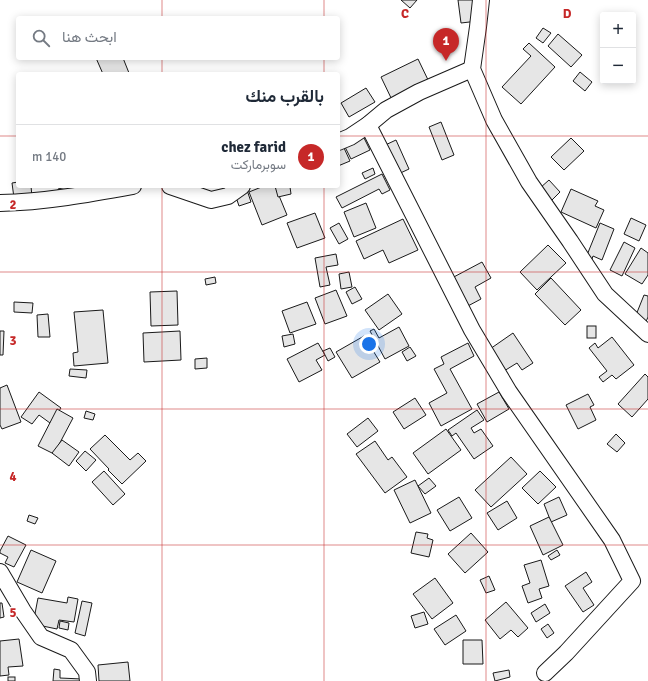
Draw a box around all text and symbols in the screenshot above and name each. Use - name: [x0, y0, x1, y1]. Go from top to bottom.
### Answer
- text: C: [401, 6, 409, 22]
- text: D: [563, 6, 572, 22]
- map controls: [600, 12, 636, 84]
- button: +: [600, 12, 636, 48]
- search box: [16, 16, 340, 60]
- icon: search: [30, 27, 52, 49]
- text: ابحث هنا: [62, 28, 117, 46]
- pin: 1: [433, 28, 459, 61]
- button: −: [600, 48, 636, 84]
- text: بالقرب منك: [246, 86, 324, 107]
- text: chez farid: [221, 138, 286, 156]
- text: 140 m: [32, 149, 66, 165]
- text: 1: [307, 149, 315, 165]
- text: سوبرماركت: [231, 157, 286, 173]
- text: 2: [9, 197, 17, 213]
- text: 3: [9, 333, 17, 349]
- your location: [359, 334, 379, 354]
- text: 4: [9, 469, 17, 485]
- text: 5: [9, 605, 17, 621]

